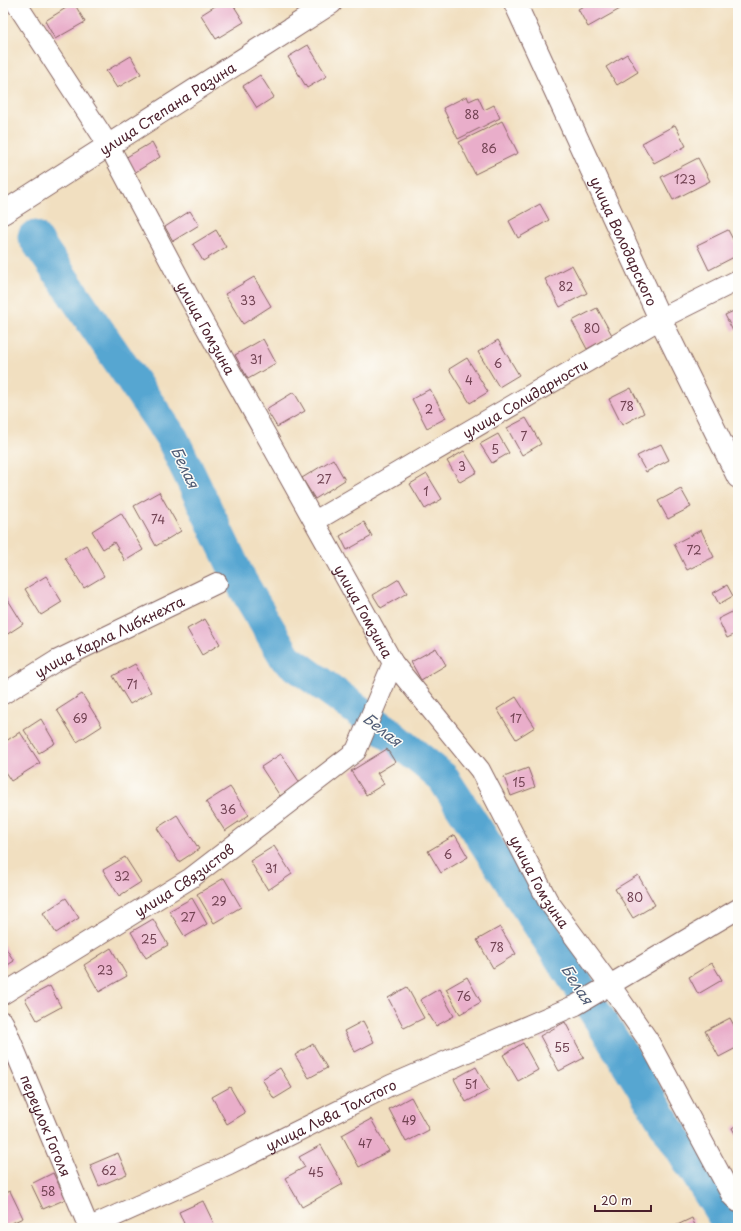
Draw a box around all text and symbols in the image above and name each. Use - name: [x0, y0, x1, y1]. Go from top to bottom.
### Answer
- street label: улица Степана Разина: [95, 56, 240, 159]
- house number: 88: [465, 105, 479, 123]
- house number: 86: [481, 139, 497, 157]
- house number: 123: [674, 170, 696, 188]
- street label: улица Володарского: [585, 173, 663, 309]
- house number: 82: [559, 277, 574, 295]
- street label: улица Гомзина: [172, 278, 241, 379]
- house number: 33: [240, 291, 256, 309]
- house number: 80: [584, 319, 600, 337]
- house number: 31: [250, 350, 262, 368]
- street label: улица Солидарности: [458, 353, 591, 443]
- house number: 6: [494, 354, 502, 372]
- house number: 4: [465, 371, 473, 389]
- house number: 78: [620, 397, 634, 415]
- house number: 2: [425, 400, 433, 418]
- house number: 7: [521, 427, 528, 445]
- house number: 5: [491, 440, 499, 458]
- water label: Белая: [166, 442, 206, 492]
- house number: 3: [458, 457, 466, 475]
- house number: 27: [317, 470, 332, 488]
- house number: 1: [423, 482, 429, 500]
- house number: 74: [151, 510, 165, 528]
- house number: 72: [686, 541, 702, 559]
- street label: улица Гомзина: [330, 561, 399, 662]
- street label: улица Карла Либкнехта: [30, 590, 188, 683]
- house number: 71: [126, 675, 138, 693]
- water label: Белая: [359, 707, 408, 752]
- house number: 69: [72, 709, 88, 727]
- house number: 17: [510, 709, 522, 727]
- house number: 15: [512, 773, 526, 791]
- house number: 36: [220, 800, 236, 818]
- street label: улица Гомзина: [505, 831, 575, 932]
- street label: улица Связистов: [130, 838, 238, 921]
- house number: 6: [444, 845, 452, 863]
- house number: 31: [265, 859, 277, 877]
- house number: 32: [114, 867, 130, 885]
- house number: 80: [627, 888, 643, 906]
- house number: 29: [211, 892, 227, 910]
- house number: 27: [181, 908, 196, 926]
- house number: 25: [141, 930, 157, 948]
- house number: 78: [490, 938, 504, 956]
- water label: Белая: [557, 960, 600, 1009]
- house number: 23: [97, 961, 113, 979]
- house number: 76: [457, 987, 471, 1005]
- house number: 55: [554, 1038, 570, 1056]
- street label: переулок Гоголя: [15, 1071, 77, 1180]
- street label: улица Льва Толстого: [262, 1073, 400, 1156]
- house number: 51: [465, 1075, 477, 1093]
- house number: 49: [402, 1111, 416, 1129]
- house number: 47: [358, 1134, 373, 1152]
- house number: 62: [101, 1161, 117, 1179]
- house number: 45: [308, 1163, 324, 1181]
- house number: 58: [40, 1182, 56, 1200]
- scale bar: [595, 1187, 651, 1213]
- text: 20 m: [601, 1191, 632, 1209]

